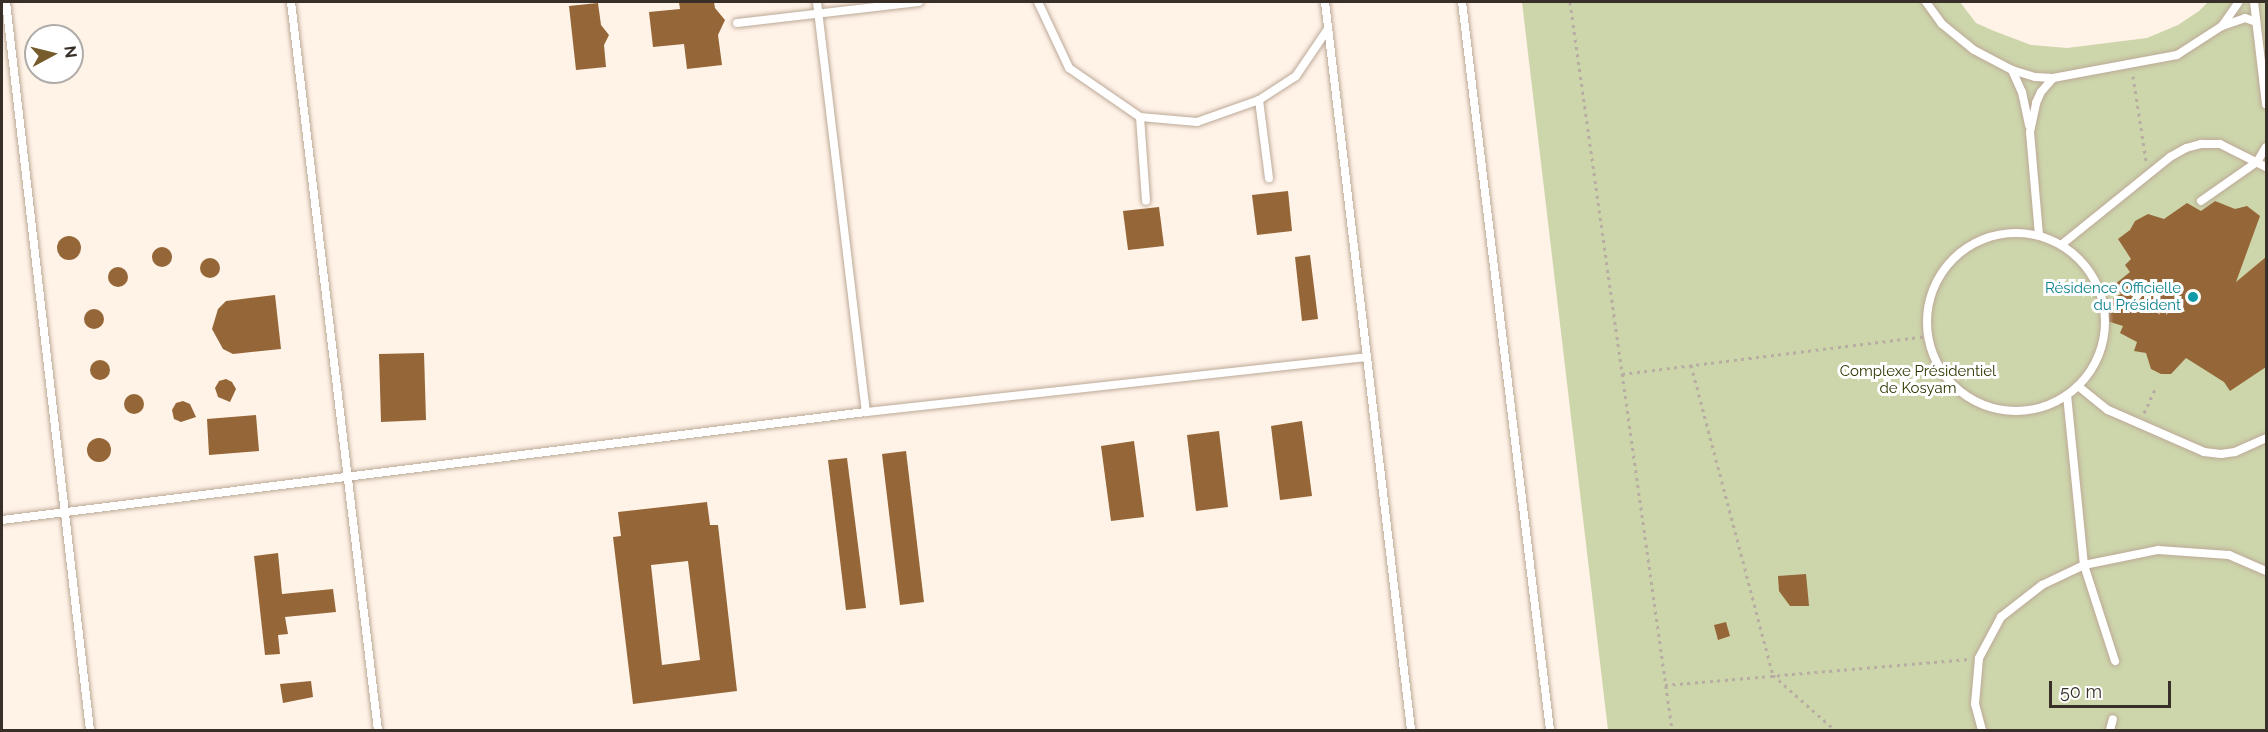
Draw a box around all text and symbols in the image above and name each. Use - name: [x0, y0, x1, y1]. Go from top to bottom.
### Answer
- north arrow: [24, 24, 84, 84]
- text: N: [60, 45, 81, 59]
- place label: Résidence Officielle du Président: [2045, 279, 2181, 314]
- marker: Résidence Officielle du Président: [2186, 290, 2200, 304]
- park label: Complexe Présidentiel de Kosyam: [1840, 362, 1996, 397]
- scale bar: [2052, 669, 2174, 707]
- text: 50 m: [2060, 681, 2102, 702]

